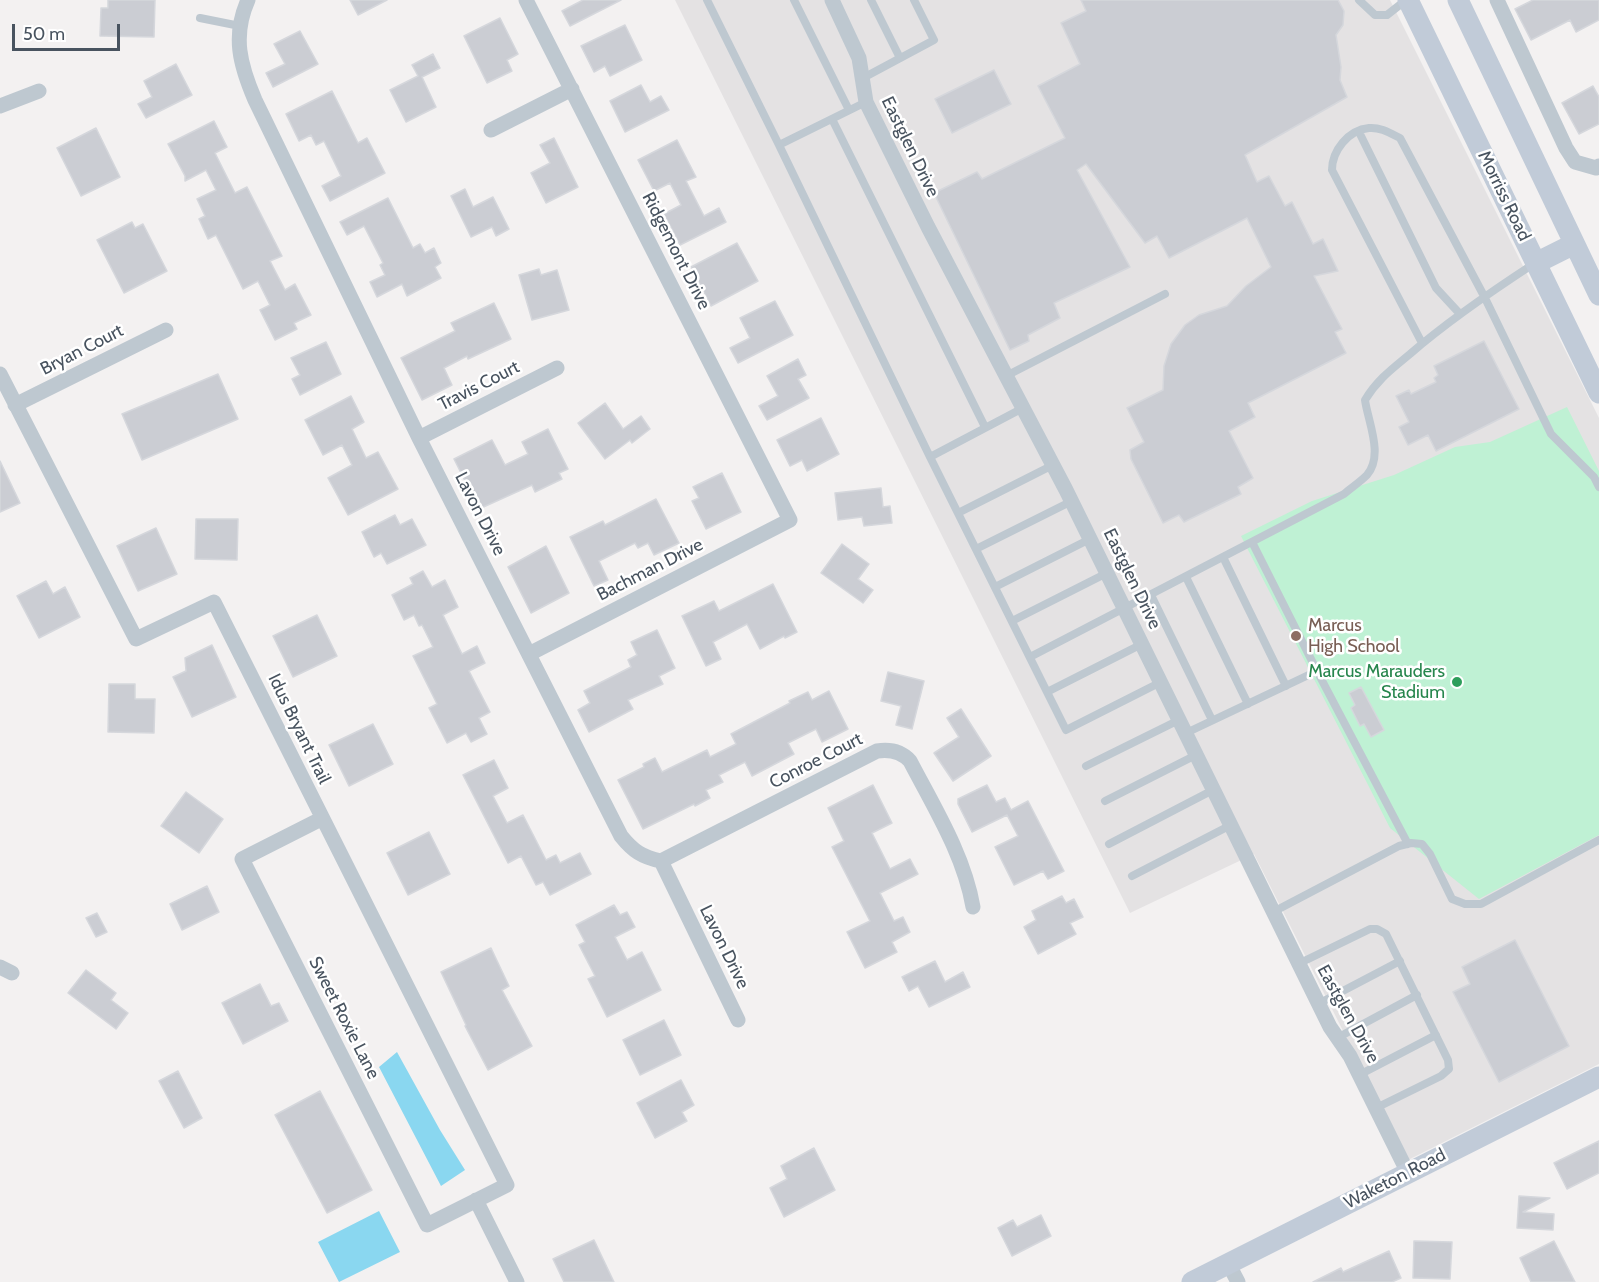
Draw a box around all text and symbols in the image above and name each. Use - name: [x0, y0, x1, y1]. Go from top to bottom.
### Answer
- scale bar: [15, 12, 123, 50]
- text: 50 m: [23, 23, 65, 45]
- street label: Eastglen Drive: [876, 93, 944, 201]
- street label: Morriss Road: [1473, 147, 1535, 245]
- street label: Ridgemont Drive: [637, 189, 715, 313]
- street label: Bryan Court: [37, 320, 127, 380]
- street label: Travis Court: [435, 356, 523, 416]
- street label: Lavon Drive: [450, 469, 510, 559]
- street label: Eastglen Drive: [1098, 525, 1166, 633]
- street label: Bachman Drive: [593, 534, 707, 606]
- place label: Marcus High School: [1308, 615, 1400, 658]
- marker: Marcus High School: [1289, 629, 1303, 643]
- place label: Marcus Marauders Stadium: [1308, 661, 1445, 704]
- street label: Idus Bryant Trail: [263, 671, 335, 787]
- marker: Marcus Marauders Stadium: [1450, 675, 1464, 689]
- street label: Conroe Court: [766, 728, 866, 794]
- street label: Lavon Drive: [694, 902, 754, 992]
- street label: Sweet Roxie Lane: [304, 953, 384, 1083]
- street label: Eastglen Drive: [1312, 961, 1384, 1067]
- street label: Waketon Road: [1341, 1144, 1449, 1214]

